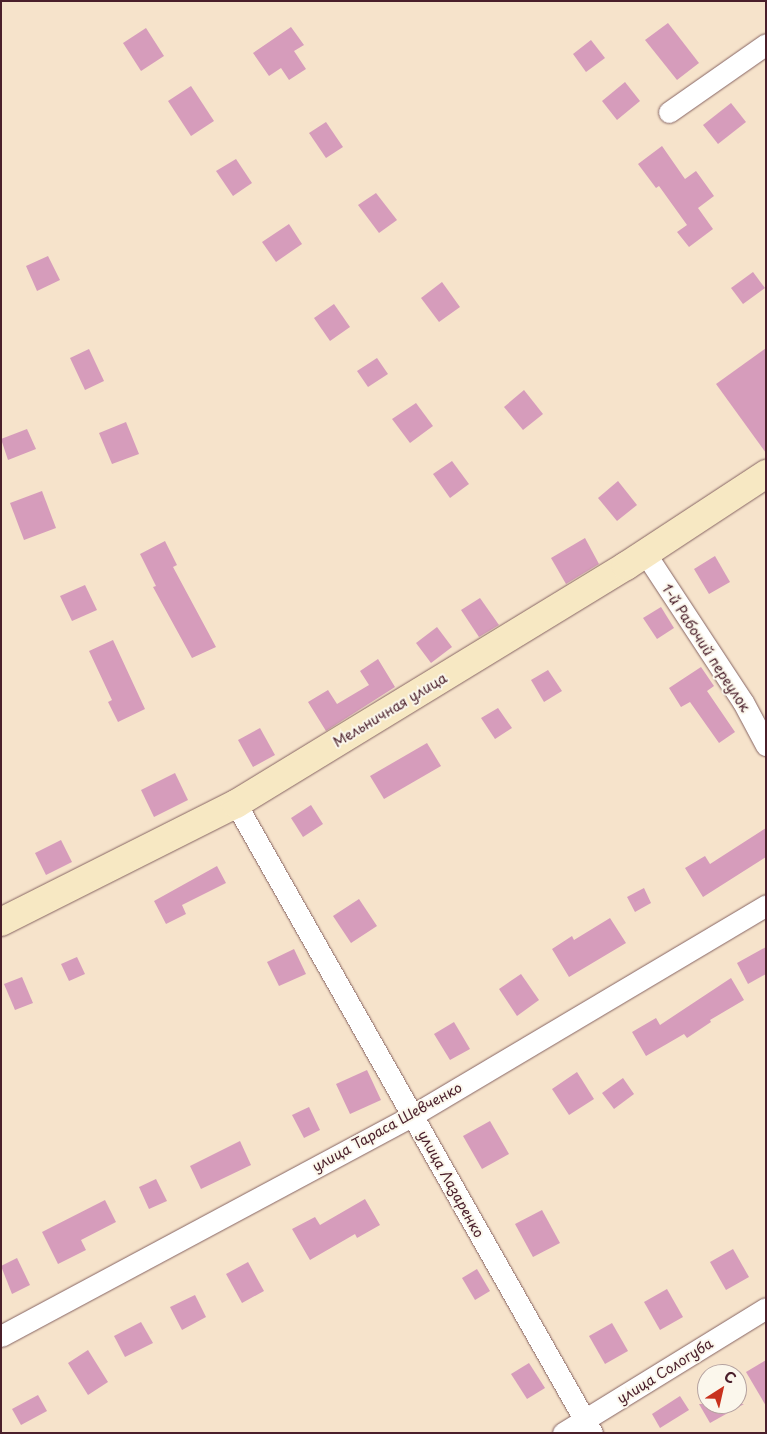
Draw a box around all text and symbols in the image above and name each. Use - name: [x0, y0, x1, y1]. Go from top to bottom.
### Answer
- street label: 1-й Рабочий переулок: [658, 581, 754, 715]
- street label: Мельничная улица: [330, 669, 450, 751]
- street label: улица Тараса Шевченко: [308, 1078, 466, 1176]
- street label: улица Лазаренко: [414, 1127, 488, 1241]
- street label: улица Сологуба: [614, 1335, 716, 1407]
- north arrow: [697, 1364, 747, 1414]
- text: С: [720, 1366, 741, 1389]

